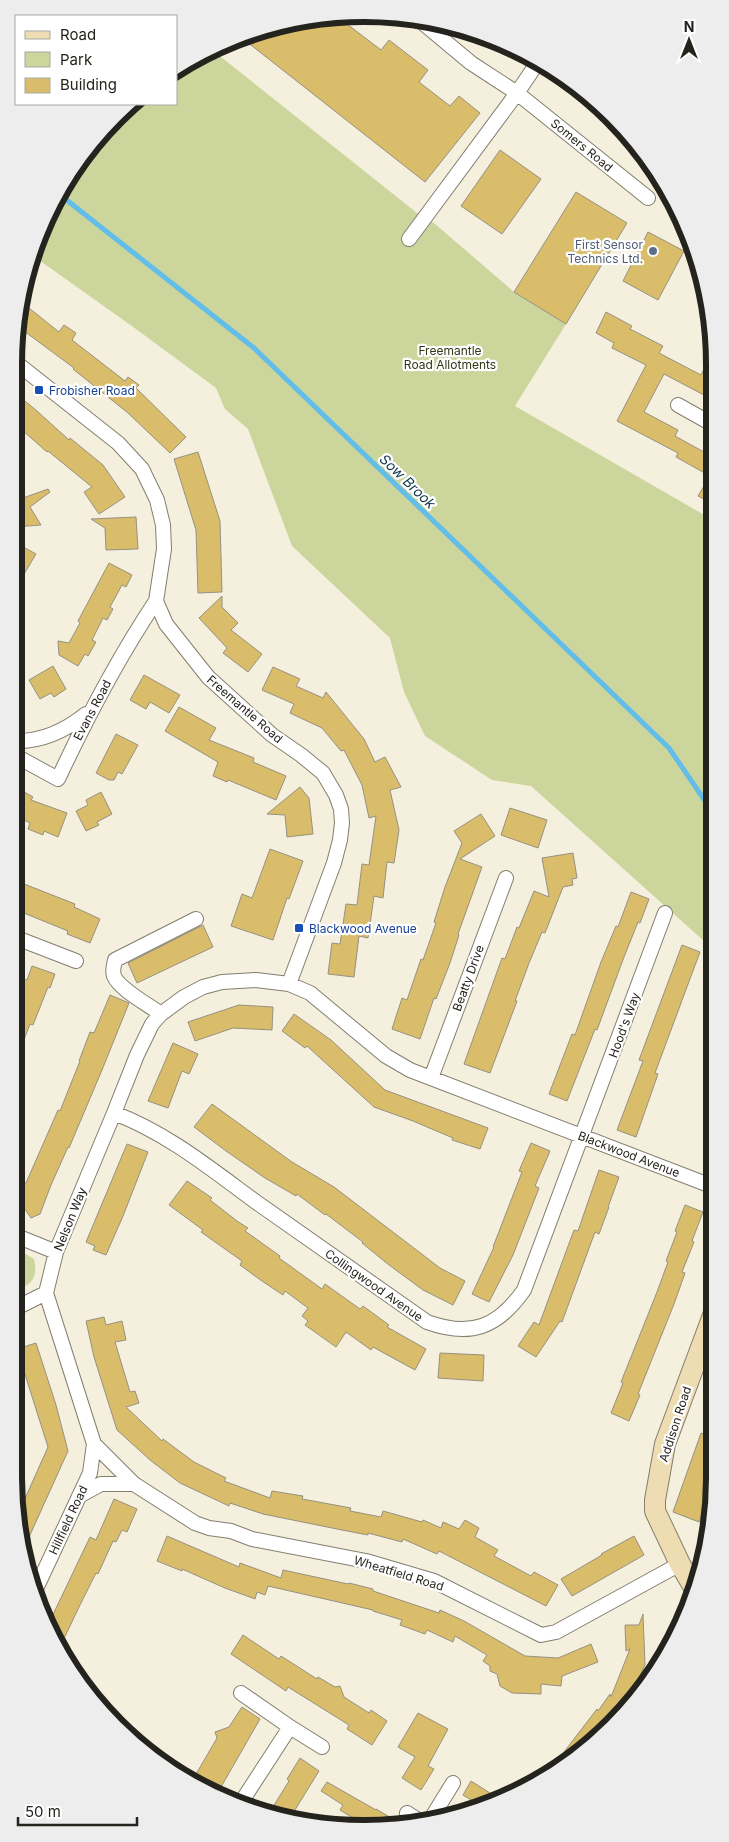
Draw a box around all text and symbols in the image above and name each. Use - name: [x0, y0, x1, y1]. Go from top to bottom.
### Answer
- legend: [15, 15, 178, 105]
- north arrow: [664, 15, 714, 65]
- text: N: [684, 18, 694, 35]
- text: Road: [60, 25, 96, 44]
- text: Park: [60, 50, 93, 69]
- text: Building: [60, 75, 117, 94]
- street label: Somers Road: [548, 115, 616, 175]
- place label: First Sensor Technics Ltd.: [568, 237, 643, 266]
- marker: First Sensor Technics Ltd.: [647, 245, 659, 257]
- park label: Freemantle Road Allotments: [404, 343, 496, 372]
- place label: Frobisher Road: [49, 383, 135, 398]
- marker: Frobisher Road: [33, 384, 45, 396]
- water label: Sow Brook: [376, 450, 440, 512]
- street label: Freemantle Road: [204, 672, 286, 746]
- street label: Evans Road: [70, 677, 114, 743]
- place label: Blackwood Avenue: [309, 921, 417, 936]
- marker: Blackwood Avenue: [293, 922, 305, 934]
- street label: Beatty Drive: [449, 943, 487, 1013]
- street label: Hood's Way: [605, 990, 643, 1060]
- street label: Blackwood Avenue: [576, 1128, 682, 1180]
- street label: Nelson Way: [50, 1185, 90, 1253]
- street label: Collingwood Avenue: [322, 1246, 426, 1324]
- street label: Addison Road: [656, 1384, 694, 1464]
- street label: Hillfield Road: [45, 1483, 91, 1557]
- street label: Wheatfield Road: [352, 1552, 446, 1594]
- scale bar: [18, 1794, 136, 1826]
- text: 50 m: [25, 1802, 61, 1821]

